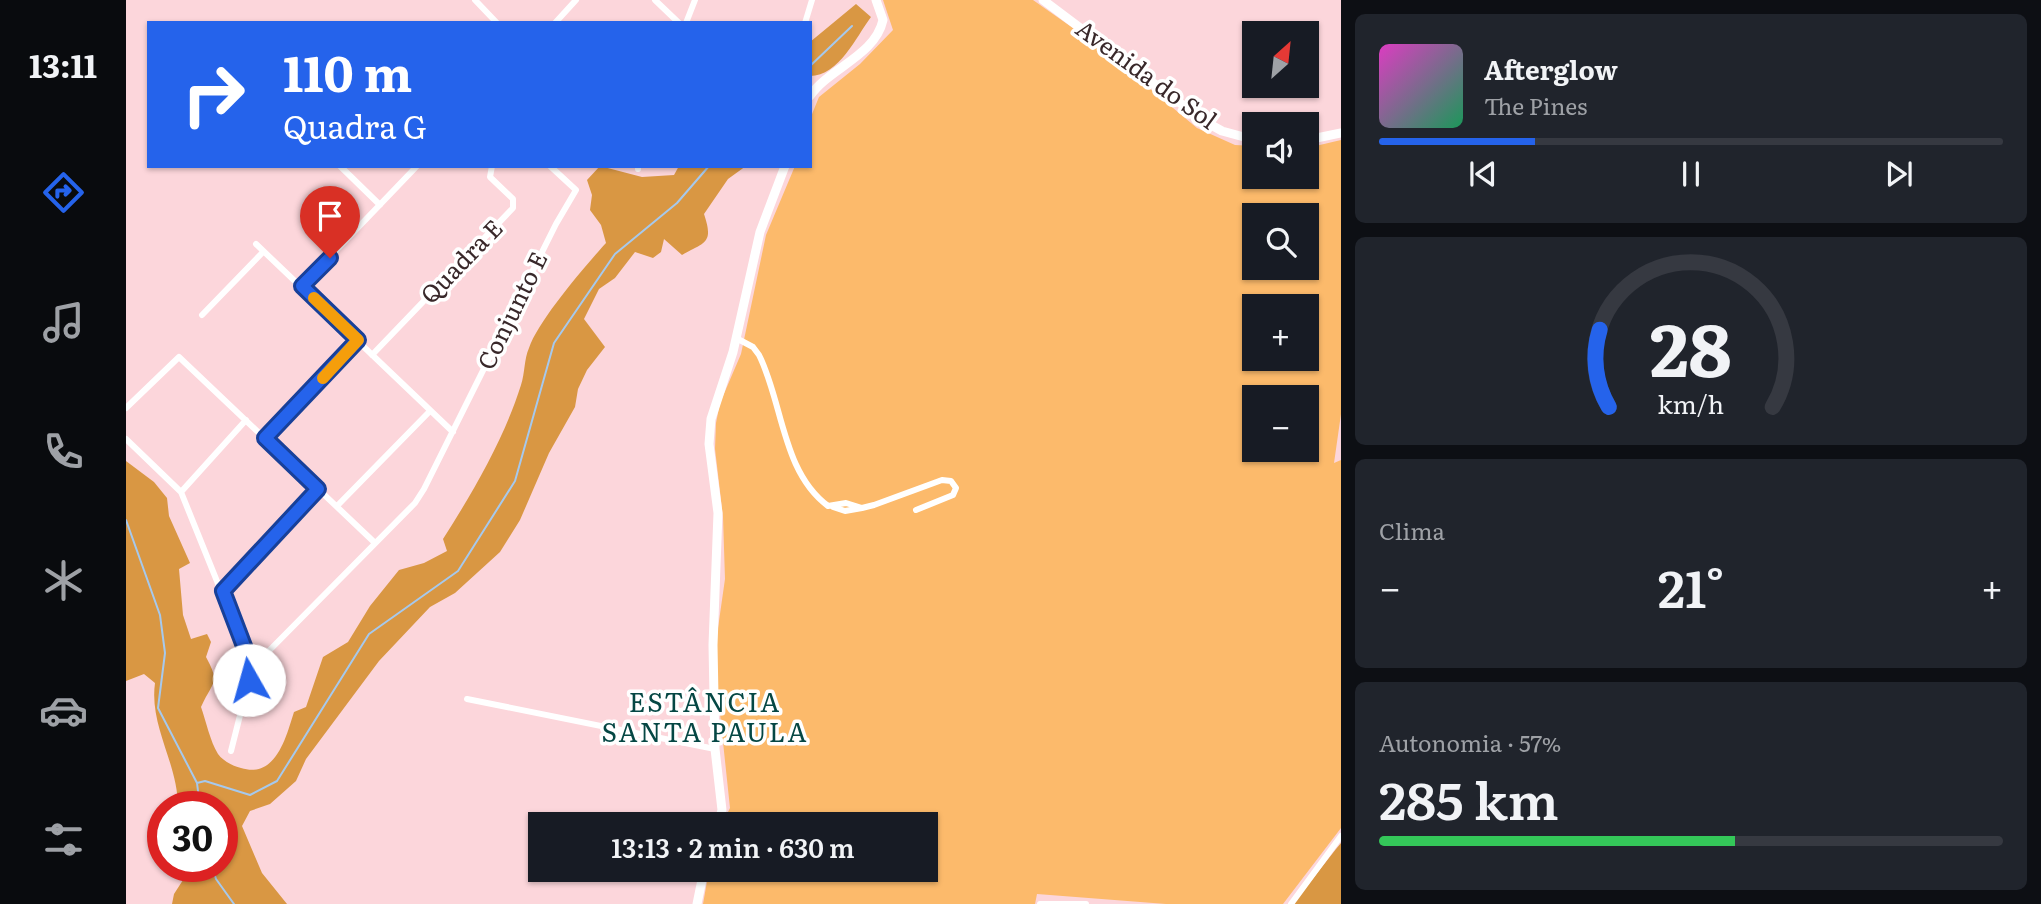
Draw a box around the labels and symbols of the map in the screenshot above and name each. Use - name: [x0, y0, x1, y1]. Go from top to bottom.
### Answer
- street label: Avenida do Sol: [1070, 10, 1225, 136]
- north arrow: [1242, 21, 1320, 98]
- pin: [300, 186, 360, 258]
- street label: Quadra E: [411, 210, 509, 310]
- street label: Conjunto E: [467, 245, 554, 375]
- position arrow: [212, 643, 286, 717]
- district label: ESTÂNCIA SANTA PAULA: [602, 681, 809, 750]
- speed limit sign: 30: [147, 791, 238, 882]

